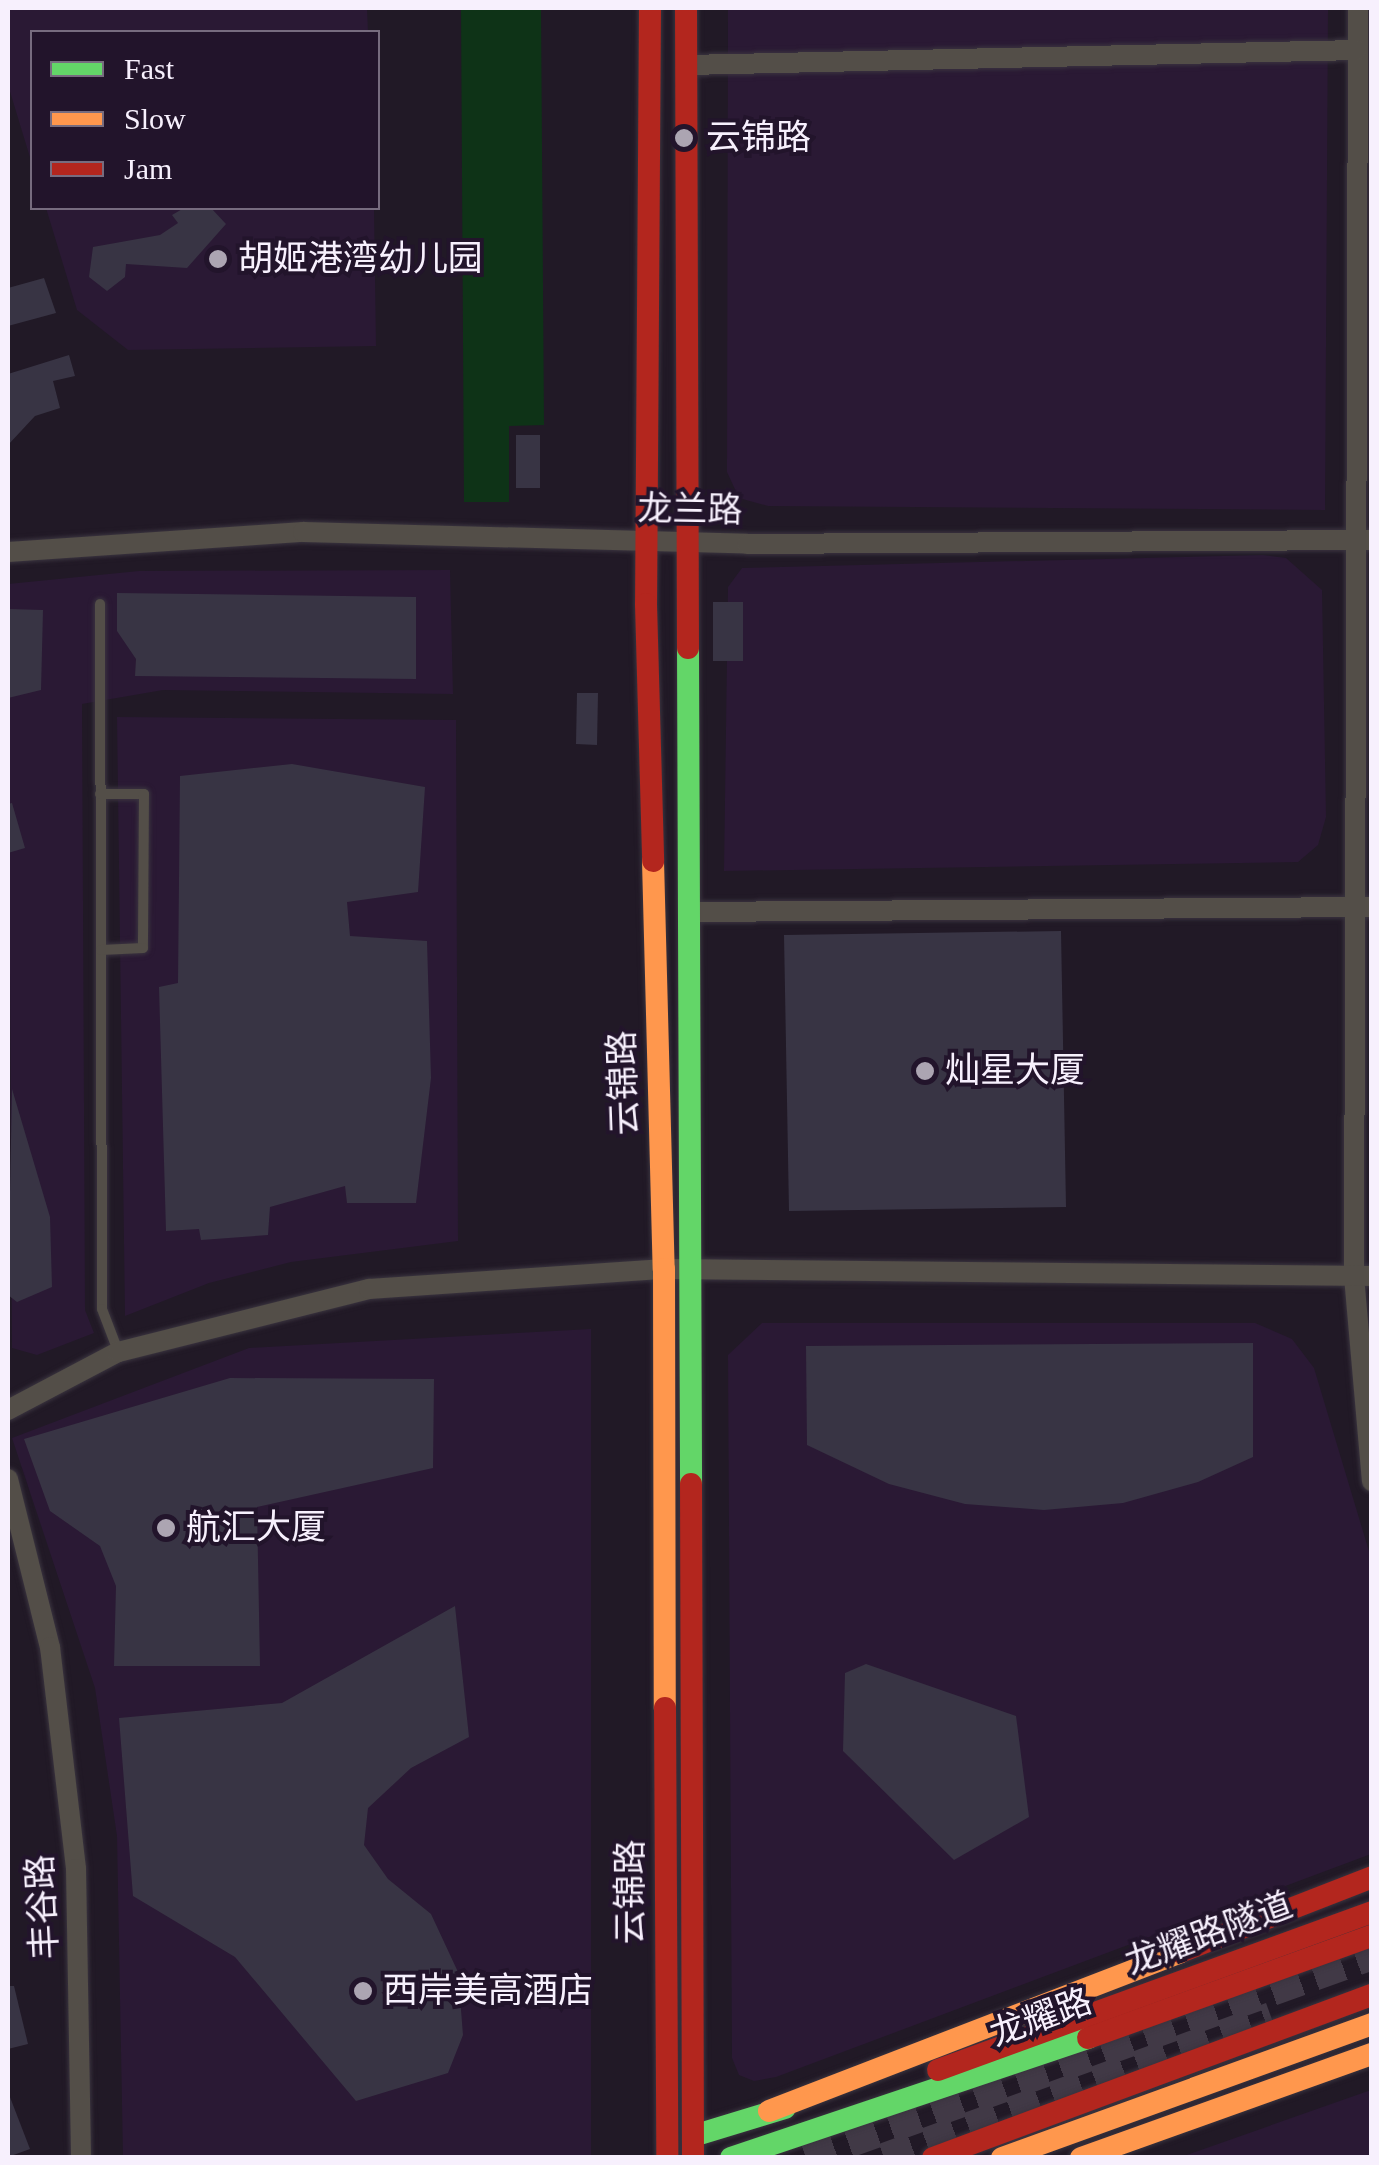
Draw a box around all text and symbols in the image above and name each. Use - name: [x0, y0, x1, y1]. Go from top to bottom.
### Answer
- legend: [30, 30, 380, 210]
- text: Fast: [124, 52, 174, 85]
- text: Slow: [124, 102, 186, 135]
- place label: 云锦路: [706, 117, 811, 159]
- marker: 云锦路: [671, 125, 697, 151]
- text: Jam: [124, 152, 172, 185]
- place label: 胡姬港湾幼儿园: [238, 238, 483, 280]
- marker: 胡姬港湾幼儿园: [207, 248, 229, 270]
- street label: 龙兰路: [637, 488, 743, 532]
- street label: 云锦路: [601, 1030, 647, 1136]
- place label: 灿星大厦: [945, 1050, 1085, 1092]
- marker: 灿星大厦: [914, 1060, 936, 1082]
- place label: 航汇大厦: [186, 1507, 326, 1549]
- marker: 航汇大厦: [155, 1517, 177, 1539]
- street label: 云锦路: [610, 1840, 652, 1944]
- street label: 丰谷路: [19, 1853, 67, 1961]
- street label: 龙耀路隧道: [1120, 1884, 1298, 1984]
- place label: 西岸美高酒店: [383, 1970, 593, 2012]
- marker: 西岸美高酒店: [352, 1980, 374, 2002]
- street label: 龙耀路: [984, 1980, 1098, 2056]

